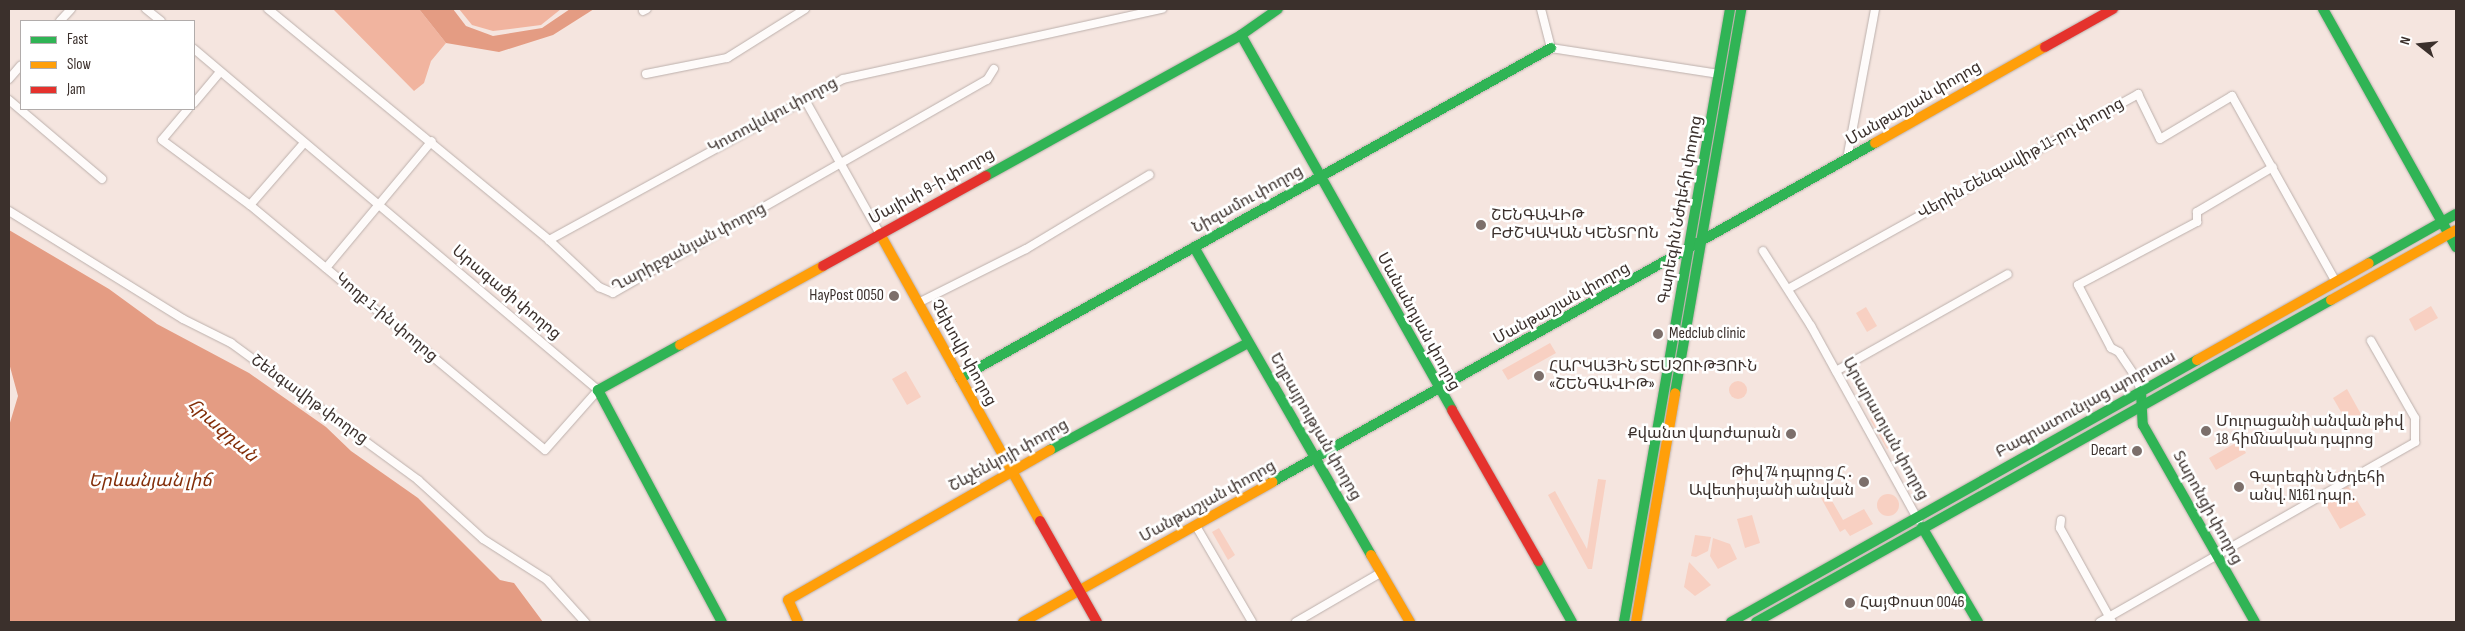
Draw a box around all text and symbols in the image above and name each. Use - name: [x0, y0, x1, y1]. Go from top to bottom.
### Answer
- legend: [20, 20, 195, 110]
- north arrow: [2395, 20, 2445, 70]
- text: Fast: [67, 30, 88, 49]
- text: N: [2396, 35, 2414, 47]
- text: Slow: [67, 55, 91, 74]
- street label: Մանթաշյան փողոց: [1843, 58, 1985, 150]
- street label: Կոտովսկու փողոց: [705, 74, 841, 158]
- text: Jam: [67, 80, 85, 99]
- street label: Վերին Շենգավիթ 11-րդ փողոց: [1915, 94, 2127, 224]
- street label: Գարեգին Նժդեհի փողոց: [1655, 114, 1707, 306]
- street label: Մայիսի 9-ի փողոց: [866, 145, 998, 229]
- street label: Նիզամու փողոց: [1189, 162, 1307, 238]
- street label: Ղարիբջանյան փողոց: [609, 199, 769, 297]
- place label: ՇԵՆԳԱՎԻԹ ԲԺՇԿԱԿԱՆ ԿԵՆՏՐՈՆ: [1491, 206, 1659, 244]
- marker: ՇԵՆԳԱՎԻԹ ԲԺՇԿԱԿԱՆ ԿԵՆՏՐՈՆ: [1475, 219, 1487, 231]
- street label: Արագածի փողոց: [447, 242, 565, 344]
- street label: Մանանդյան փողոց: [1372, 250, 1464, 394]
- street label: Մանթաշյան փողոց: [1491, 259, 1633, 349]
- street label: Կողբ 1-ին փողոց: [331, 269, 441, 367]
- place label: HayPost 0050: [809, 286, 884, 306]
- marker: HayPost 0050: [888, 290, 900, 302]
- street label: Չեխովի փողոց: [926, 296, 1000, 410]
- place label: Medclub clinic: [1669, 324, 1746, 344]
- marker: Medclub clinic: [1651, 327, 1665, 341]
- street label: Բագրատունյաց պողոտա: [1993, 347, 2179, 463]
- street label: Եղբայրության փողոց: [1265, 350, 1365, 504]
- street label: Շենգավիթ փողոց: [247, 351, 371, 449]
- street label: Արարատյան փողոց: [1838, 354, 1932, 504]
- place label: ՀԱՐԿԱՅԻՆ ՏԵՍՉՈՒԹՅՈՒՆ «ՇԵՆԳԱՎԻԹ»: [1549, 357, 1757, 395]
- marker: ՀԱՐԿԱՅԻՆ ՏԵՍՉՈՒԹՅՈՒՆ «ՇԵՆԳԱՎԻԹ»: [1533, 370, 1545, 382]
- water label: Հրազդան: [182, 395, 262, 467]
- place label: Մուրացանի անվան թիվ 18 հիմնական դպրոց: [2216, 412, 2404, 450]
- street label: Շևչենկոյի փողոց: [946, 415, 1072, 497]
- place label: Քվանտ վարժարան: [1628, 424, 1781, 444]
- marker: Մուրացանի անվան թիվ 18 հիմնական դպրոց: [2200, 425, 2212, 437]
- marker: Քվանտ վարժարան: [1785, 428, 1797, 440]
- place label: Decart: [2091, 441, 2127, 461]
- marker: Decart: [2131, 445, 2143, 457]
- street label: Տարոնցի փողոց: [2168, 448, 2246, 568]
- street label: Մանթաշյան փողոց: [1137, 457, 1279, 547]
- place label: Թիվ 74 դպրոց Հ․ Ավետիսյանի անվան: [1689, 463, 1854, 501]
- place label: Գարեգին Նժդեհի անվ. N161 դպր.: [2249, 468, 2385, 506]
- water label: Երևանյան լիճ: [88, 470, 212, 492]
- marker: Թիվ 74 դպրոց Հ․ Ավետիսյանի անվան: [1858, 476, 1870, 488]
- marker: Գարեգին Նժդեհի անվ. N161 դպր.: [2233, 481, 2245, 493]
- place label: ՀայՓոստ 0046: [1860, 593, 1965, 613]
- marker: ՀայՓոստ 0046: [1844, 597, 1856, 609]

